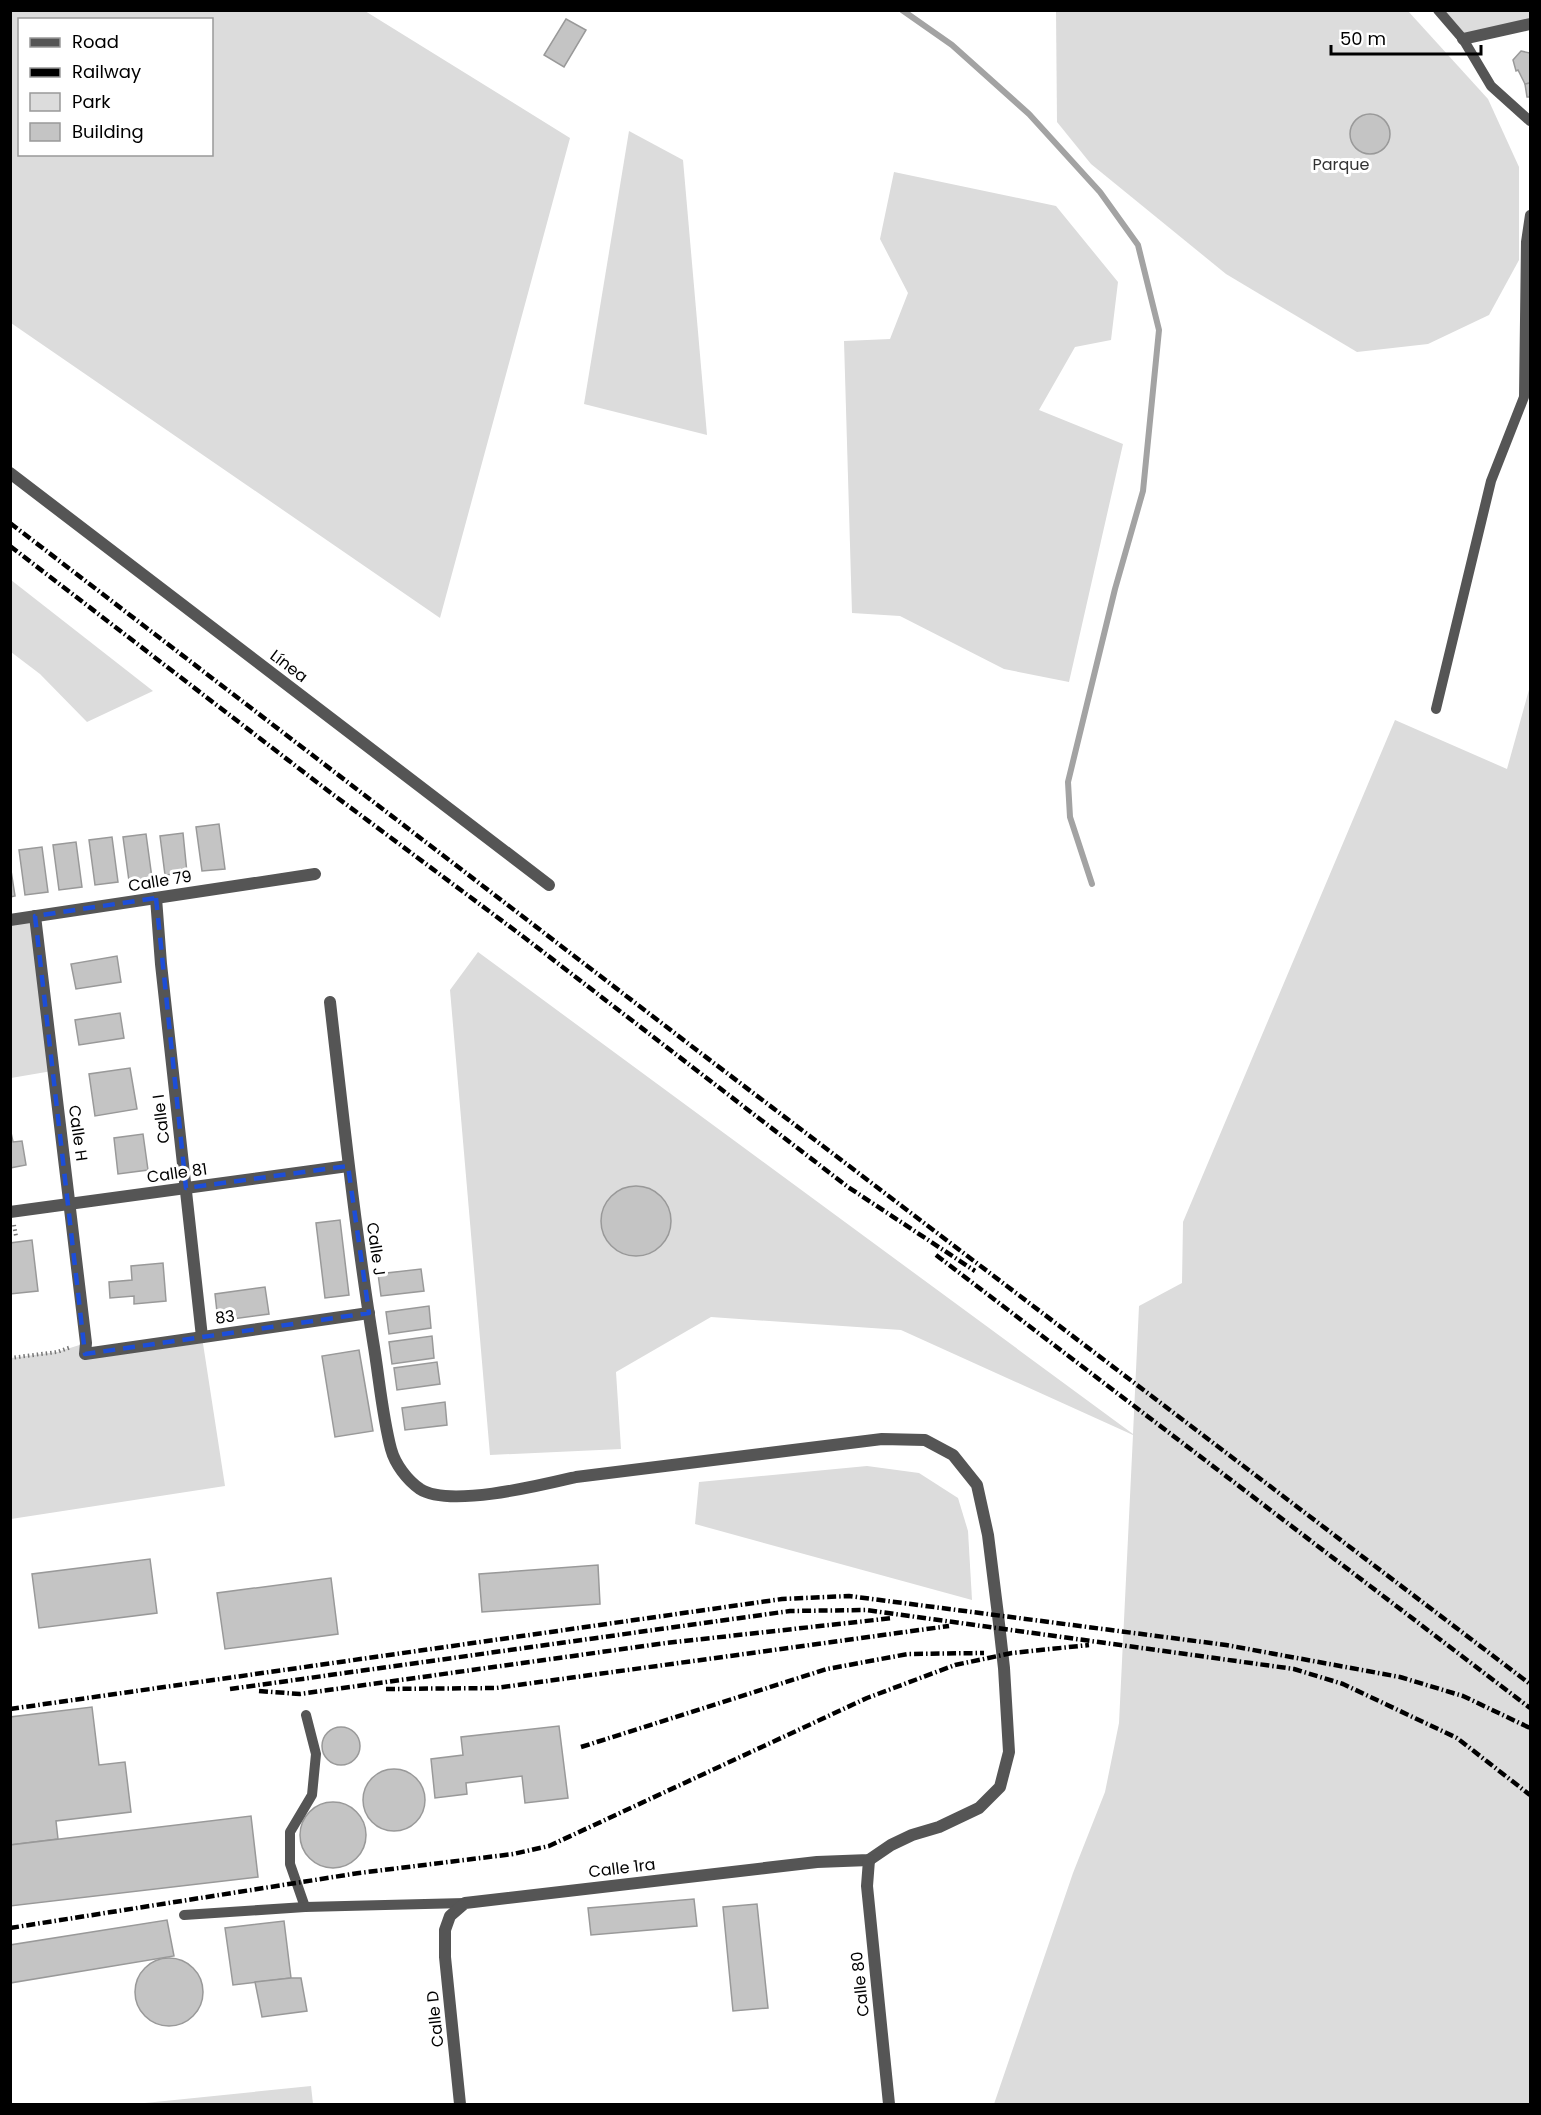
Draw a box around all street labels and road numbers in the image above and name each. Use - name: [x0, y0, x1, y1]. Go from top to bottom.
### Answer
- street label: Línea: [265, 644, 313, 688]
- street label: Calle 79: [127, 865, 193, 897]
- street label: Calle I: [147, 1093, 175, 1145]
- street label: Calle H: [63, 1104, 93, 1162]
- street label: Calle 81: [145, 1157, 209, 1189]
- street label: Calle J: [361, 1221, 391, 1277]
- street label: 83: [214, 1304, 236, 1330]
- street label: Calle 1ra: [587, 1852, 657, 1884]
- street label: Calle 80: [845, 1950, 875, 2018]
- street label: Calle D: [421, 1990, 449, 2048]

